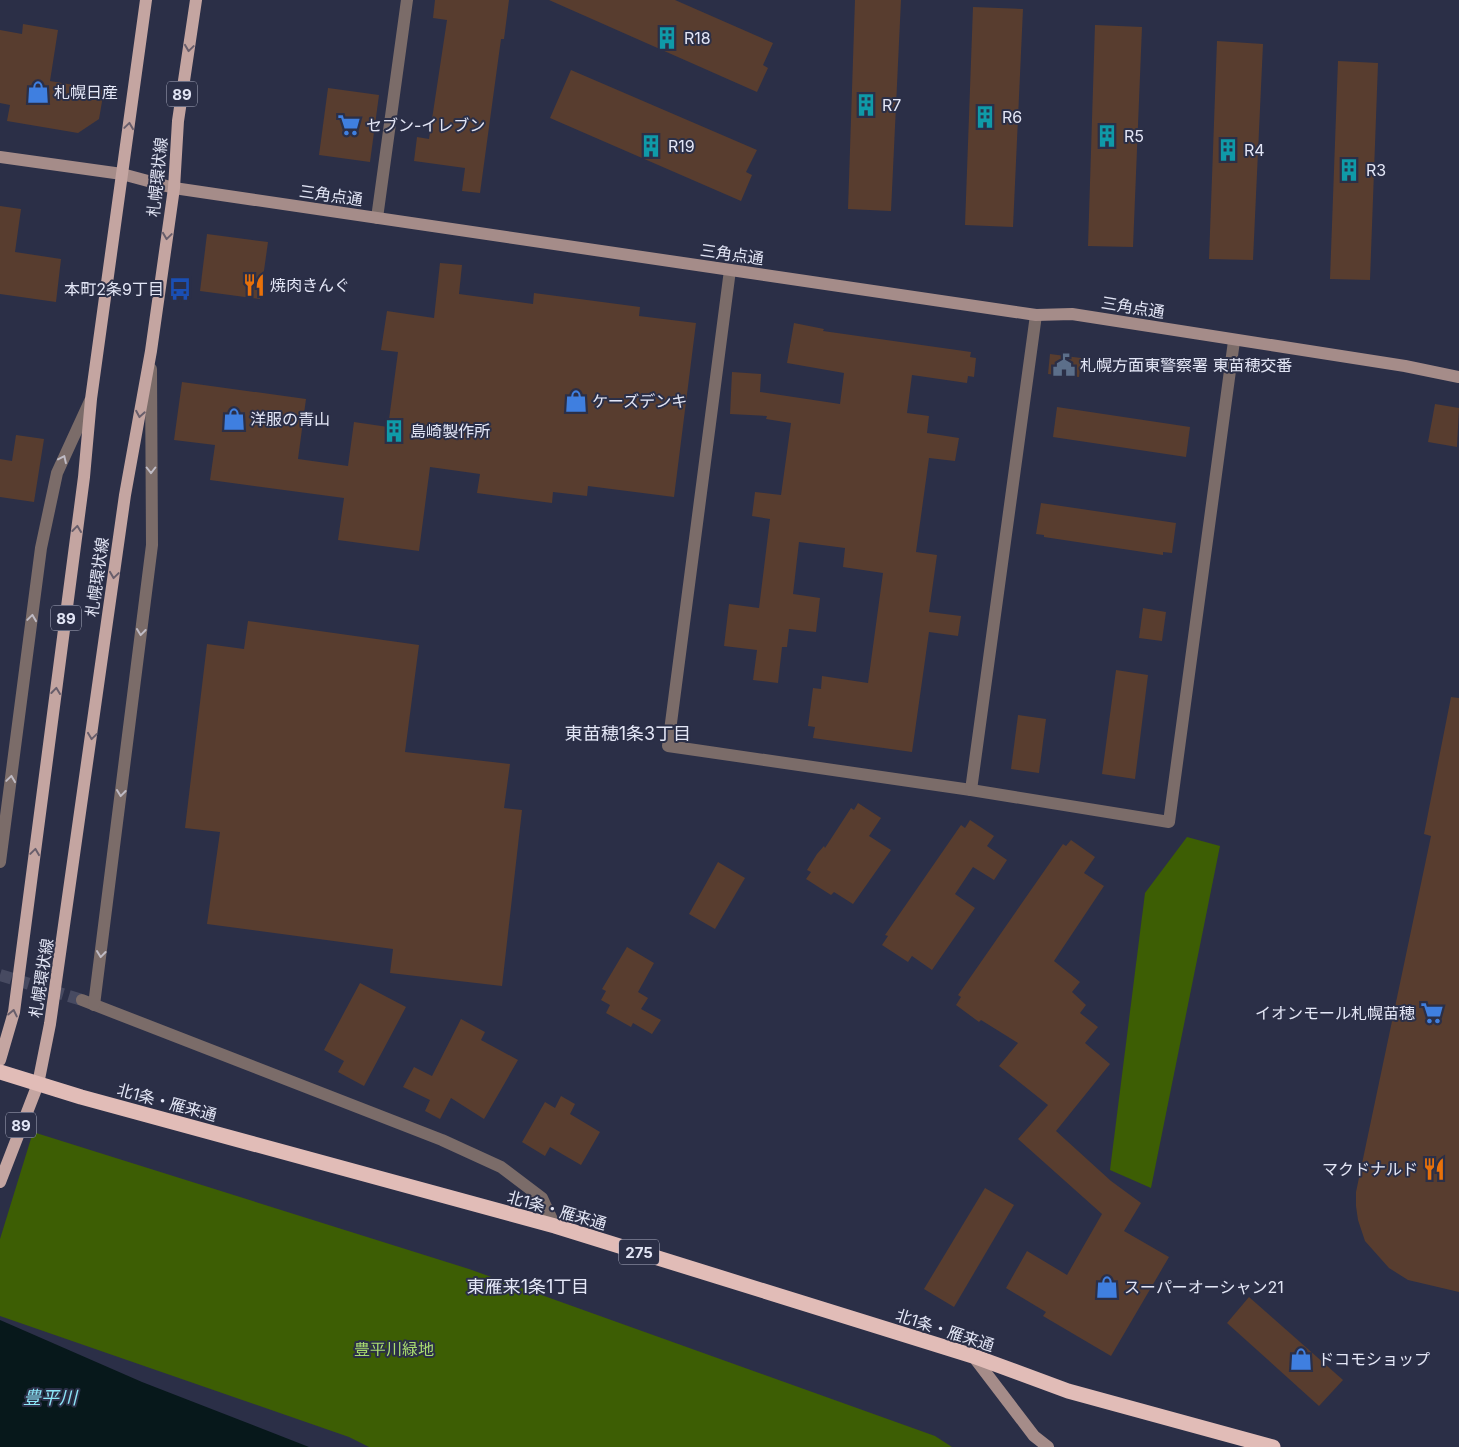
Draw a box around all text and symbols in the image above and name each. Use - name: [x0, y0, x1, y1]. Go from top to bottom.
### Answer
- building icon: R18: [654, 25, 680, 51]
- place label: R18: [684, 28, 711, 48]
- one-way arrow: [184, 45, 195, 53]
- shop icon: 札幌日産: [25, 79, 51, 105]
- place label: 札幌日産: [54, 82, 118, 102]
- road number: 89: [167, 82, 197, 106]
- building icon: R7: [853, 92, 879, 118]
- place label: R7: [882, 95, 901, 115]
- building icon: R6: [972, 104, 998, 130]
- place label: R6: [1002, 107, 1022, 127]
- supermarket icon: セブン-イレブン: [336, 112, 362, 138]
- place label: セブン-イレブン: [366, 115, 485, 135]
- one-way arrow: [123, 121, 134, 129]
- building icon: R5: [1094, 123, 1120, 149]
- place label: R5: [1124, 126, 1144, 146]
- building icon: R19: [638, 133, 664, 159]
- street label: 札幌環状線: [143, 136, 171, 218]
- place label: R19: [668, 136, 695, 156]
- building icon: R4: [1215, 137, 1241, 163]
- place label: R4: [1244, 140, 1265, 160]
- building icon: R3: [1336, 157, 1362, 183]
- place label: R3: [1366, 160, 1386, 180]
- street label: 三角点通: [298, 181, 364, 209]
- one-way arrow: [162, 233, 173, 241]
- street label: 三角点通: [699, 240, 765, 268]
- restaurant icon: 焼肉きんぐ: [241, 272, 267, 298]
- place label: 焼肉きんぐ: [270, 275, 350, 295]
- bus stop icon: 本町2条9丁目: [167, 276, 193, 302]
- place label: 本町2条9丁目: [64, 279, 164, 299]
- street label: 三角点通: [1100, 292, 1166, 322]
- public building icon: 札幌方面東警察署 東苗穂交番: [1051, 352, 1077, 378]
- place label: 札幌方面東警察署 東苗穂交番: [1080, 355, 1293, 375]
- shop icon: ケーズデンキ: [563, 388, 589, 414]
- place label: ケーズデンキ: [592, 391, 687, 411]
- shop icon: 洋服の青山: [221, 406, 247, 432]
- place label: 洋服の青山: [250, 409, 330, 429]
- one-way arrow: [135, 410, 145, 419]
- building icon: 島崎製作所: [381, 418, 407, 444]
- place label: 島崎製作所: [410, 421, 490, 441]
- one-way arrow: [57, 455, 68, 464]
- one-way arrow: [146, 466, 156, 474]
- one-way arrow: [71, 525, 82, 533]
- street label: 札幌環状線: [82, 536, 112, 618]
- one-way arrow: [109, 571, 120, 579]
- road number: 89: [51, 606, 81, 630]
- one-way arrow: [26, 613, 37, 621]
- one-way arrow: [136, 628, 147, 636]
- one-way arrow: [51, 686, 61, 695]
- district label: 東苗穂1条3丁目: [565, 723, 691, 744]
- one-way arrow: [87, 732, 98, 740]
- one-way arrow: [5, 774, 16, 782]
- one-way arrow: [116, 789, 127, 797]
- one-way arrow: [29, 847, 40, 855]
- street label: 札幌環状線: [25, 937, 57, 1019]
- one-way arrow: [96, 951, 107, 959]
- supermarket icon: イオンモール札幌苗穂: [1419, 1000, 1445, 1026]
- place label: イオンモール札幌苗穂: [1255, 1003, 1415, 1023]
- one-way arrow: [7, 1008, 18, 1017]
- street label: 北1条・雁来通: [115, 1079, 219, 1125]
- road number: 89: [6, 1112, 36, 1138]
- restaurant icon: マクドナルド: [1421, 1156, 1447, 1182]
- place label: マクドナルド: [1322, 1159, 1418, 1179]
- street label: 北1条・雁来通: [505, 1186, 609, 1234]
- road number: 275: [619, 1240, 659, 1264]
- shop icon: スーパーオーシャン21: [1094, 1274, 1120, 1300]
- district label: 東雁来1条1丁目: [467, 1276, 589, 1297]
- place label: スーパーオーシャン21: [1124, 1277, 1284, 1297]
- street label: 北1条・雁来通: [893, 1305, 997, 1355]
- park label: 豊平川緑地: [354, 1339, 434, 1359]
- shop icon: ドコモショップ: [1288, 1346, 1314, 1372]
- place label: ドコモショップ: [1318, 1349, 1430, 1369]
- water label: 豊平川: [23, 1387, 79, 1408]

